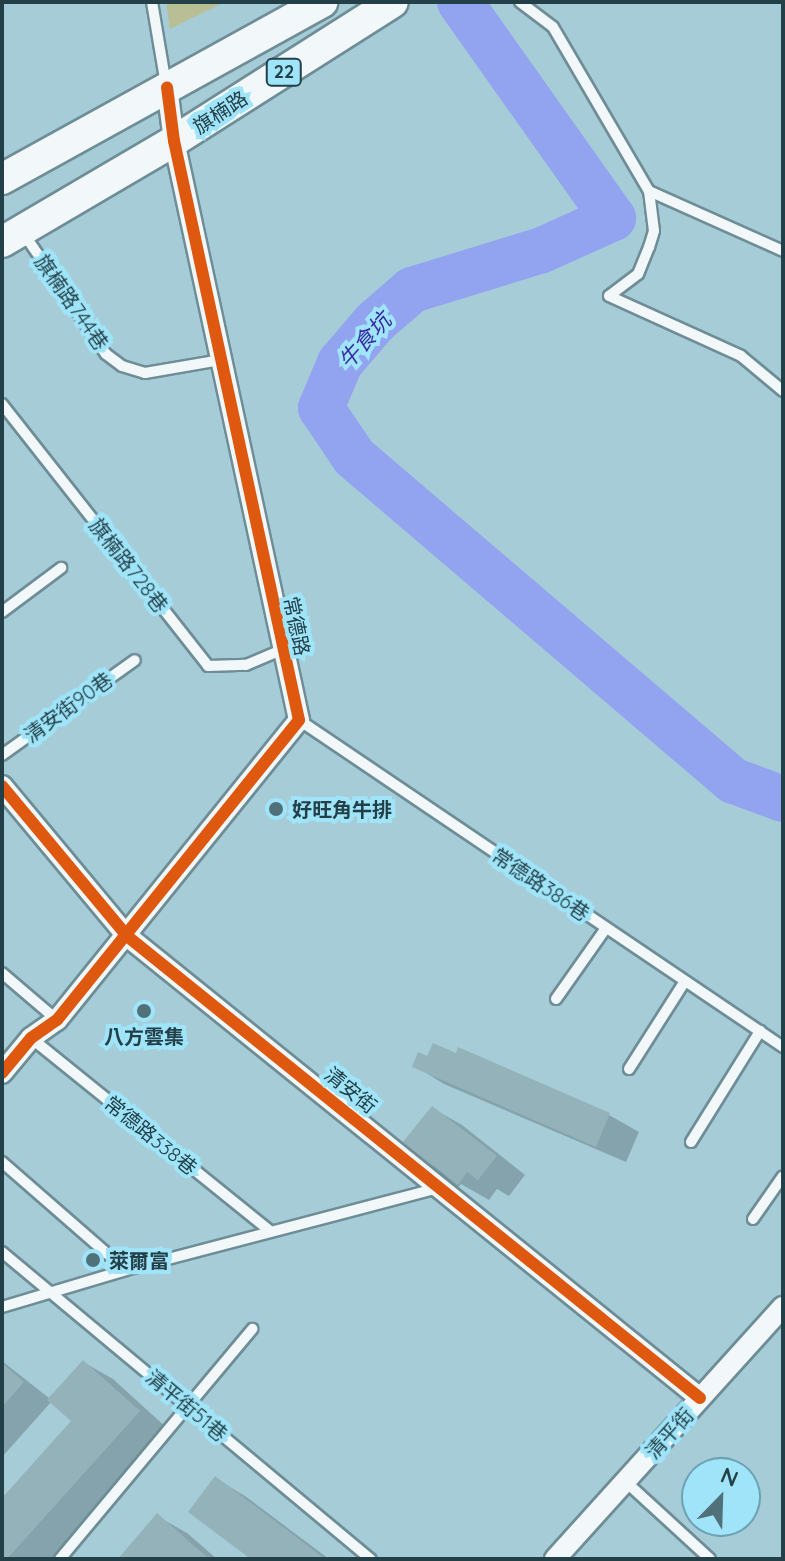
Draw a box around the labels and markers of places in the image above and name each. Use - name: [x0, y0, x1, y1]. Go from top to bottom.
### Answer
- place label: 好旺角牛排: [292, 797, 392, 821]
- marker: 好旺角牛排: [267, 800, 285, 818]
- marker: 八方雲集: [135, 1002, 153, 1020]
- place label: 八方雲集: [104, 1024, 184, 1048]
- place label: 萊爾富: [109, 1248, 169, 1272]
- marker: 萊爾富: [84, 1251, 102, 1269]

